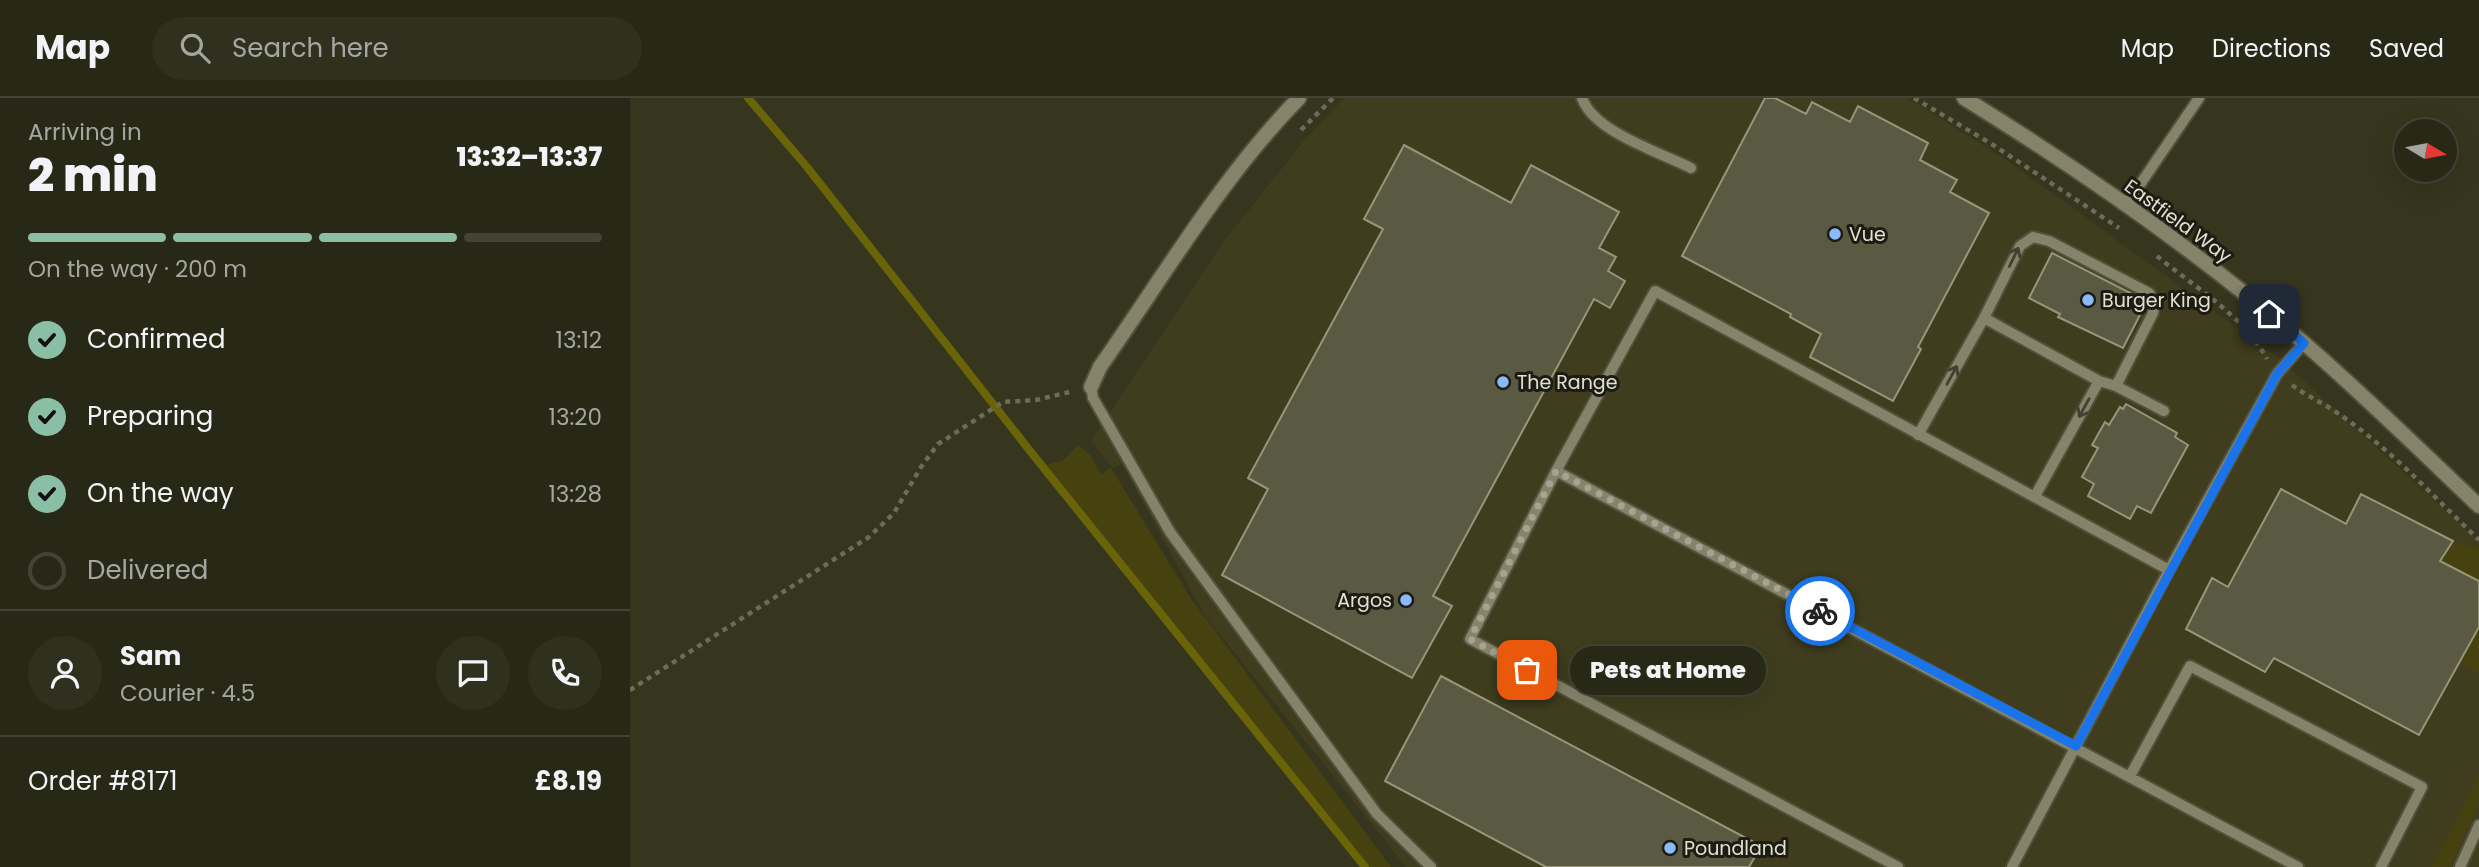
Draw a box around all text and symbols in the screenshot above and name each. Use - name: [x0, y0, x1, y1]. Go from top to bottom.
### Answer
- search box: [152, 17, 642, 80]
- text: Map: [35, 24, 110, 71]
- icon: search: [176, 29, 214, 67]
- text: Search here: [232, 30, 389, 66]
- text: Map: [2121, 32, 2174, 65]
- text: Directions: [2212, 32, 2331, 65]
- text: Saved: [2369, 32, 2444, 65]
- text: Arriving in: [28, 116, 142, 148]
- north arrow: [2394, 119, 2457, 182]
- map controls: [2394, 119, 2457, 182]
- text: 13:32–13:37: [456, 139, 602, 175]
- text: 2 min: [28, 143, 158, 207]
- street label: Eastfield Way: [2119, 173, 2237, 269]
- place label: Vue: [1849, 221, 1886, 248]
- marker: Vue: [1827, 226, 1843, 242]
- one-way arrow: [2008, 247, 2022, 268]
- text: On the way · 200 m: [28, 253, 247, 285]
- pin: [2239, 284, 2299, 344]
- place label: Burger King: [2102, 287, 2211, 314]
- marker: Burger King: [2080, 292, 2096, 308]
- icon: home: [2250, 295, 2288, 333]
- icon: check: [28, 321, 66, 359]
- text: Confirmed: [87, 321, 225, 357]
- text: 13:12: [556, 324, 602, 356]
- one-way arrow: [1945, 366, 1959, 386]
- place label: The Range: [1517, 369, 1617, 396]
- marker: The Range: [1495, 374, 1511, 390]
- one-way arrow: [2077, 397, 2090, 418]
- icon: check: [28, 398, 66, 436]
- text: Preparing: [87, 398, 213, 434]
- text: 13:20: [549, 401, 602, 433]
- icon: check: [28, 475, 66, 513]
- text: On the way: [87, 475, 234, 511]
- text: 13:28: [548, 478, 602, 510]
- text: Delivered: [87, 552, 208, 588]
- courier: [1785, 576, 1855, 646]
- place label: Argos: [1337, 587, 1392, 614]
- marker: Argos: [1398, 592, 1414, 608]
- icon: bike: [1801, 592, 1839, 630]
- button: person: [28, 636, 102, 710]
- button: chat: [436, 636, 510, 710]
- button: phone: [528, 636, 602, 710]
- text: Sam: [120, 638, 181, 674]
- pin: [1497, 640, 1557, 700]
- callout: Pets at Home: [1569, 646, 1765, 694]
- icon: bag: [1508, 651, 1546, 689]
- text: Pets at Home: [1590, 654, 1746, 686]
- text: Courier · 4.5: [120, 677, 255, 709]
- text: Order #8171: [28, 763, 178, 799]
- text: £8.19: [535, 763, 602, 799]
- place label: Poundland: [1684, 835, 1787, 862]
- marker: Poundland: [1662, 840, 1678, 856]

